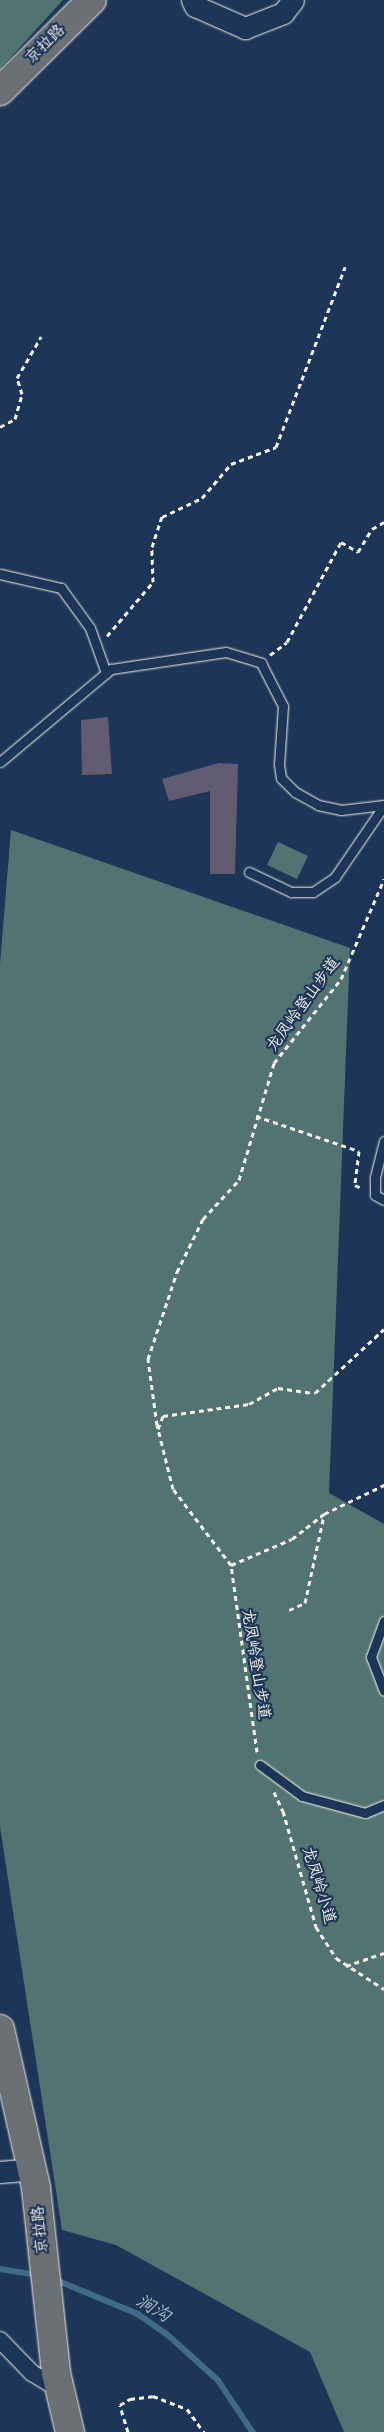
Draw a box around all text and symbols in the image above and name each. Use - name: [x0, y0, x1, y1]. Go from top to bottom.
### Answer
- street label: 京拉路: [21, 20, 69, 68]
- street label: 龙凤岭登山步道: [262, 953, 344, 1055]
- street label: 龙凤岭登山步道: [238, 1607, 274, 1721]
- street label: 龙凤岭小道: [298, 1844, 340, 1926]
- street label: 京拉路: [28, 2205, 52, 2255]
- water label: 涧沟: [132, 2290, 174, 2328]

